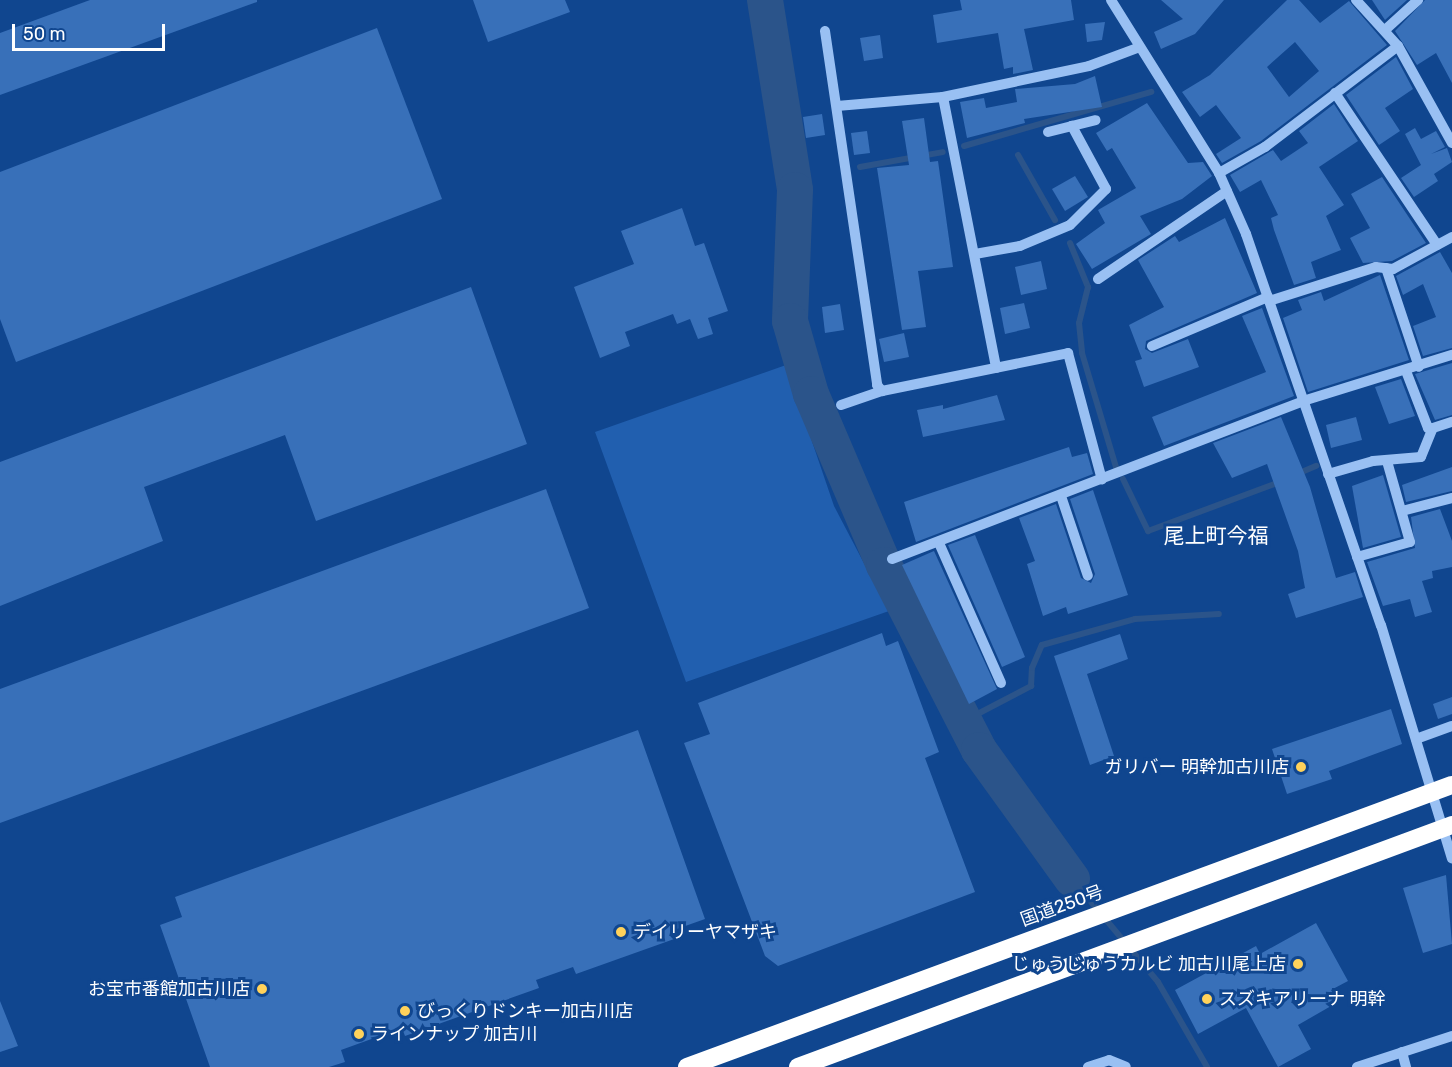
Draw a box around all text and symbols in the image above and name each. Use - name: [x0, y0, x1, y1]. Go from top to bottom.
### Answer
- scale bar: [15, 12, 168, 50]
- text: 50 m: [23, 23, 66, 45]
- district label: 尾上町今福: [1164, 523, 1268, 549]
- place label: ガリバー 明幹加古川店: [1105, 756, 1289, 778]
- marker: ガリバー 明幹加古川店: [1294, 760, 1308, 774]
- street label: 国道250号: [1018, 881, 1106, 931]
- place label: デイリーヤマザキ: [633, 921, 777, 943]
- marker: デイリーヤマザキ: [614, 925, 628, 939]
- place label: じゅうじゅうカルビ 加古川尾上店: [1012, 953, 1286, 975]
- marker: じゅうじゅうカルビ 加古川尾上店: [1291, 957, 1305, 971]
- place label: お宝市番館加古川店: [88, 978, 250, 1000]
- marker: お宝市番館加古川店: [255, 982, 269, 996]
- place label: スズキアリーナ 明幹: [1219, 988, 1385, 1010]
- marker: スズキアリーナ 明幹: [1200, 992, 1214, 1006]
- place label: びっくりドンキー加古川店: [417, 1000, 633, 1022]
- marker: びっくりドンキー加古川店: [398, 1004, 412, 1018]
- place label: ラインナップ 加古川: [371, 1023, 537, 1045]
- marker: ラインナップ 加古川: [352, 1027, 366, 1041]

